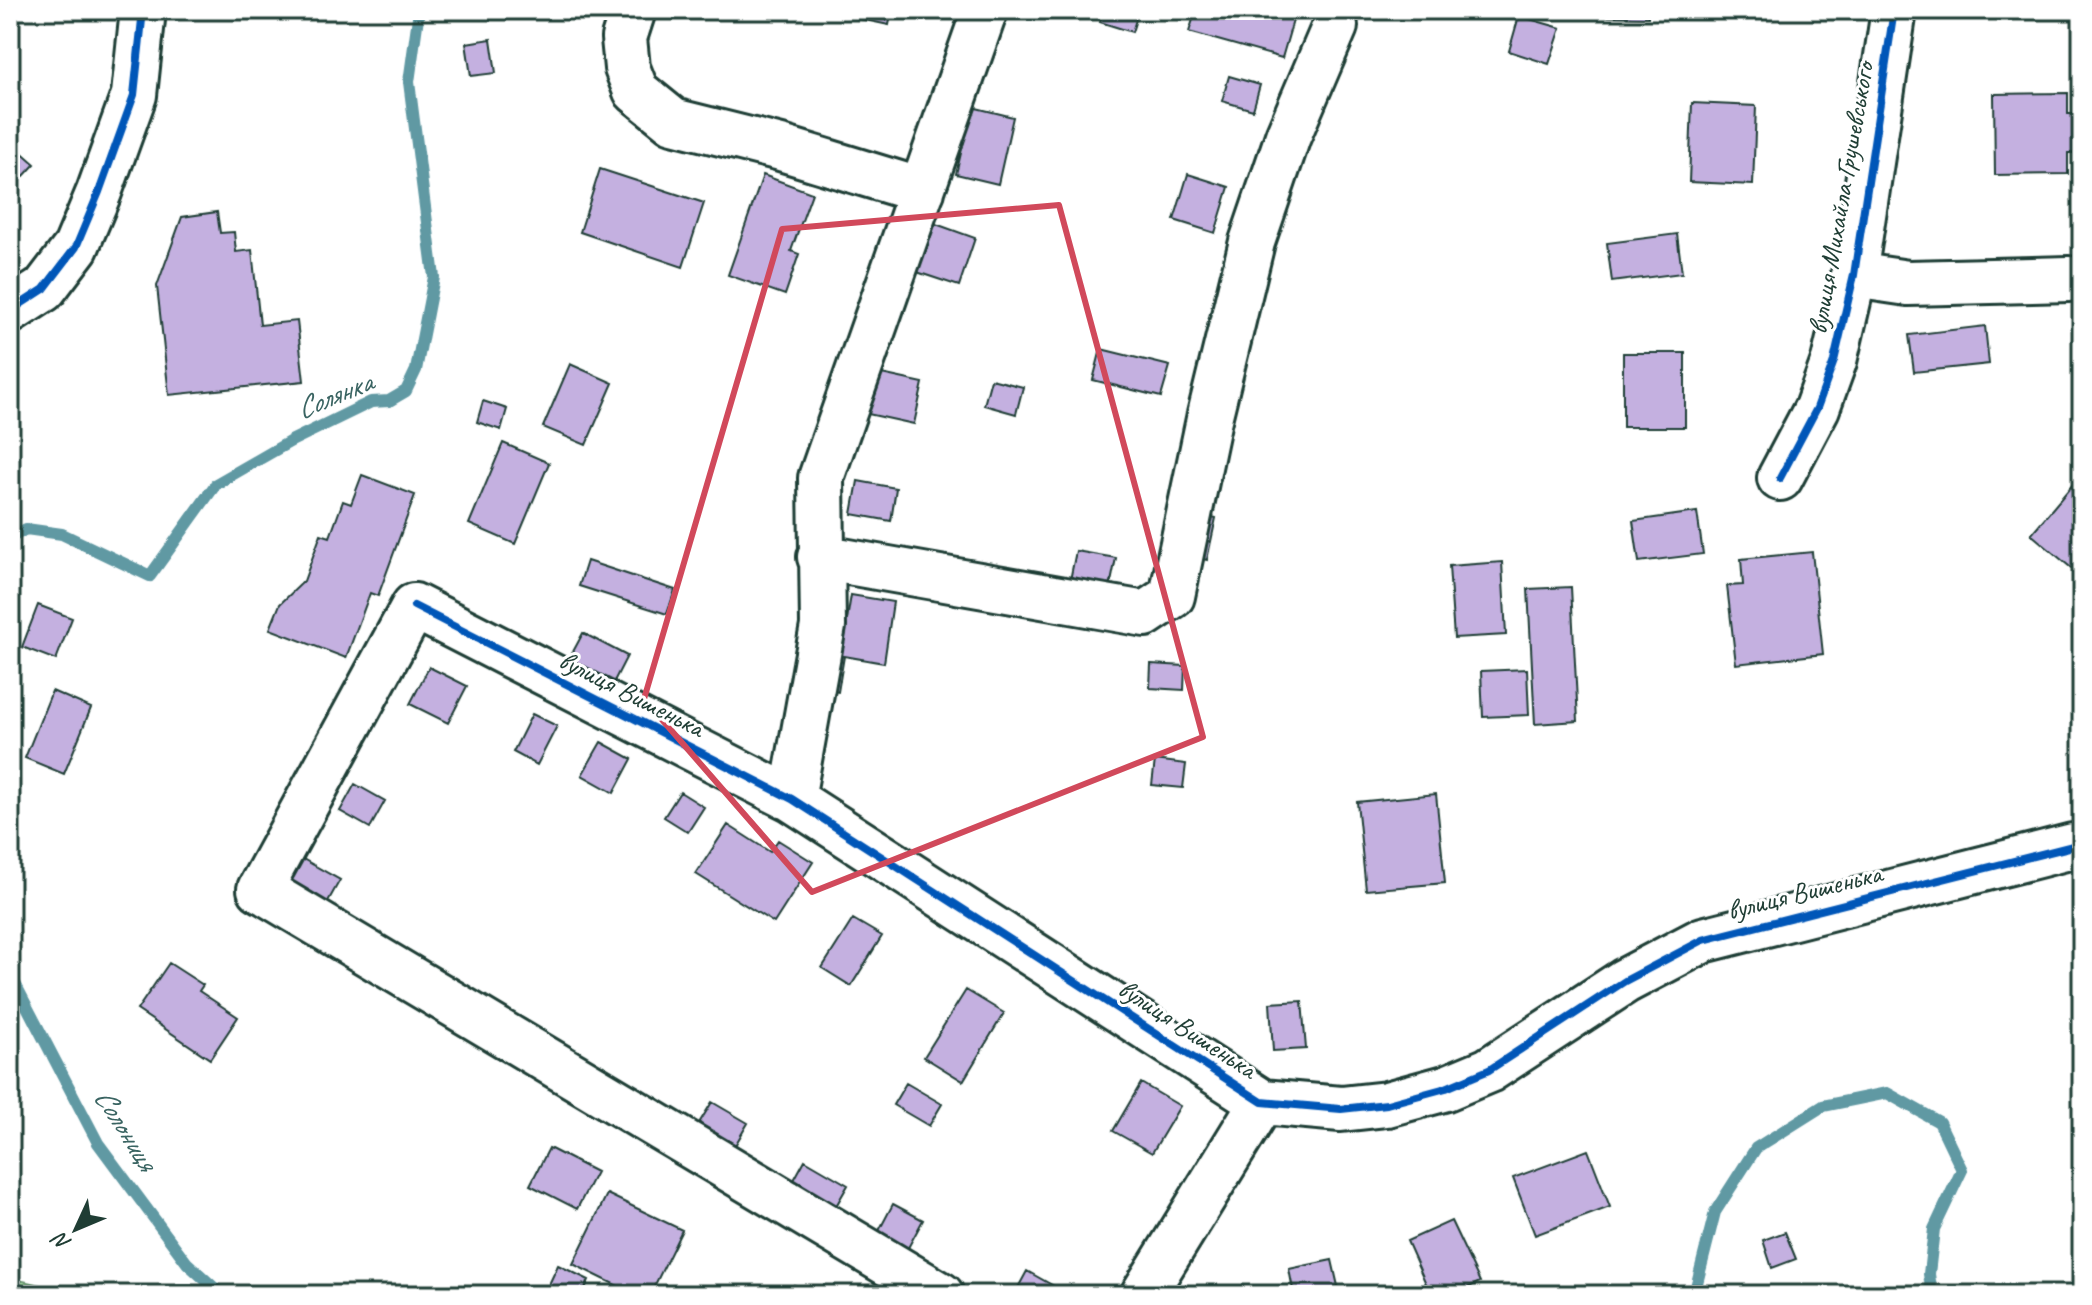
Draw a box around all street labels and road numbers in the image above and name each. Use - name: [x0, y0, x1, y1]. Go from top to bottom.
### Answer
- street label: вулиця Михайла Грушевського: [1799, 56, 1882, 337]
- street label: вулиця Вишенька: [553, 642, 712, 746]
- street label: вулиця Вишенька: [1723, 855, 1887, 928]
- street label: вулиця Вишенька: [1112, 971, 1266, 1088]

